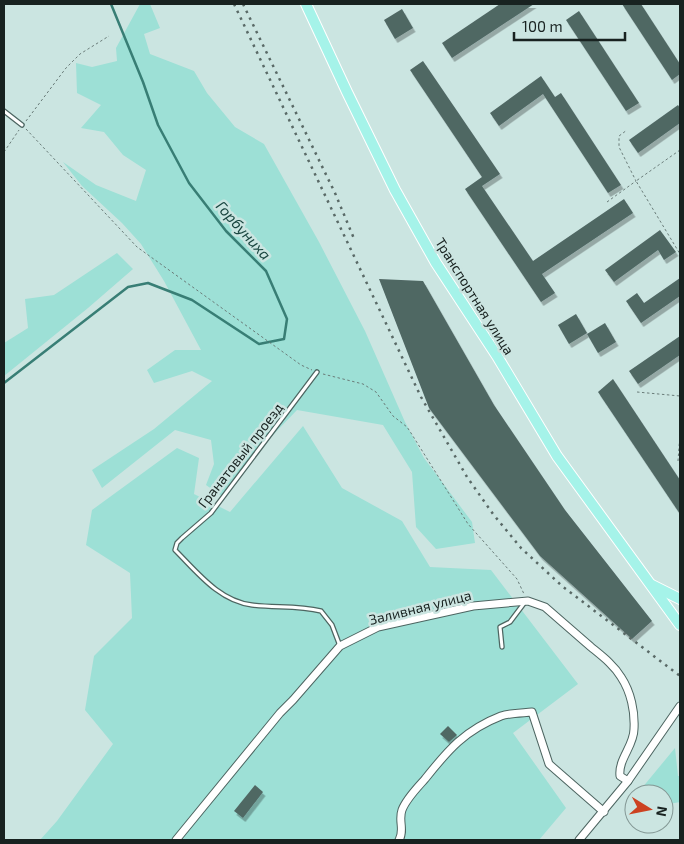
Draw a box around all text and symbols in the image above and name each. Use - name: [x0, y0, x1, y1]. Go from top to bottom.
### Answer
- scale bar: [514, 10, 625, 42]
- text: 100 m: [522, 17, 563, 35]
- water label: Горбуниха: [213, 197, 275, 263]
- street label: Транспортная улица: [432, 234, 518, 358]
- street label: Гранатовый проезд: [194, 399, 286, 511]
- street label: Заливная улица: [367, 586, 473, 628]
- north arrow: [624, 784, 674, 834]
- text: N: [653, 805, 672, 818]

